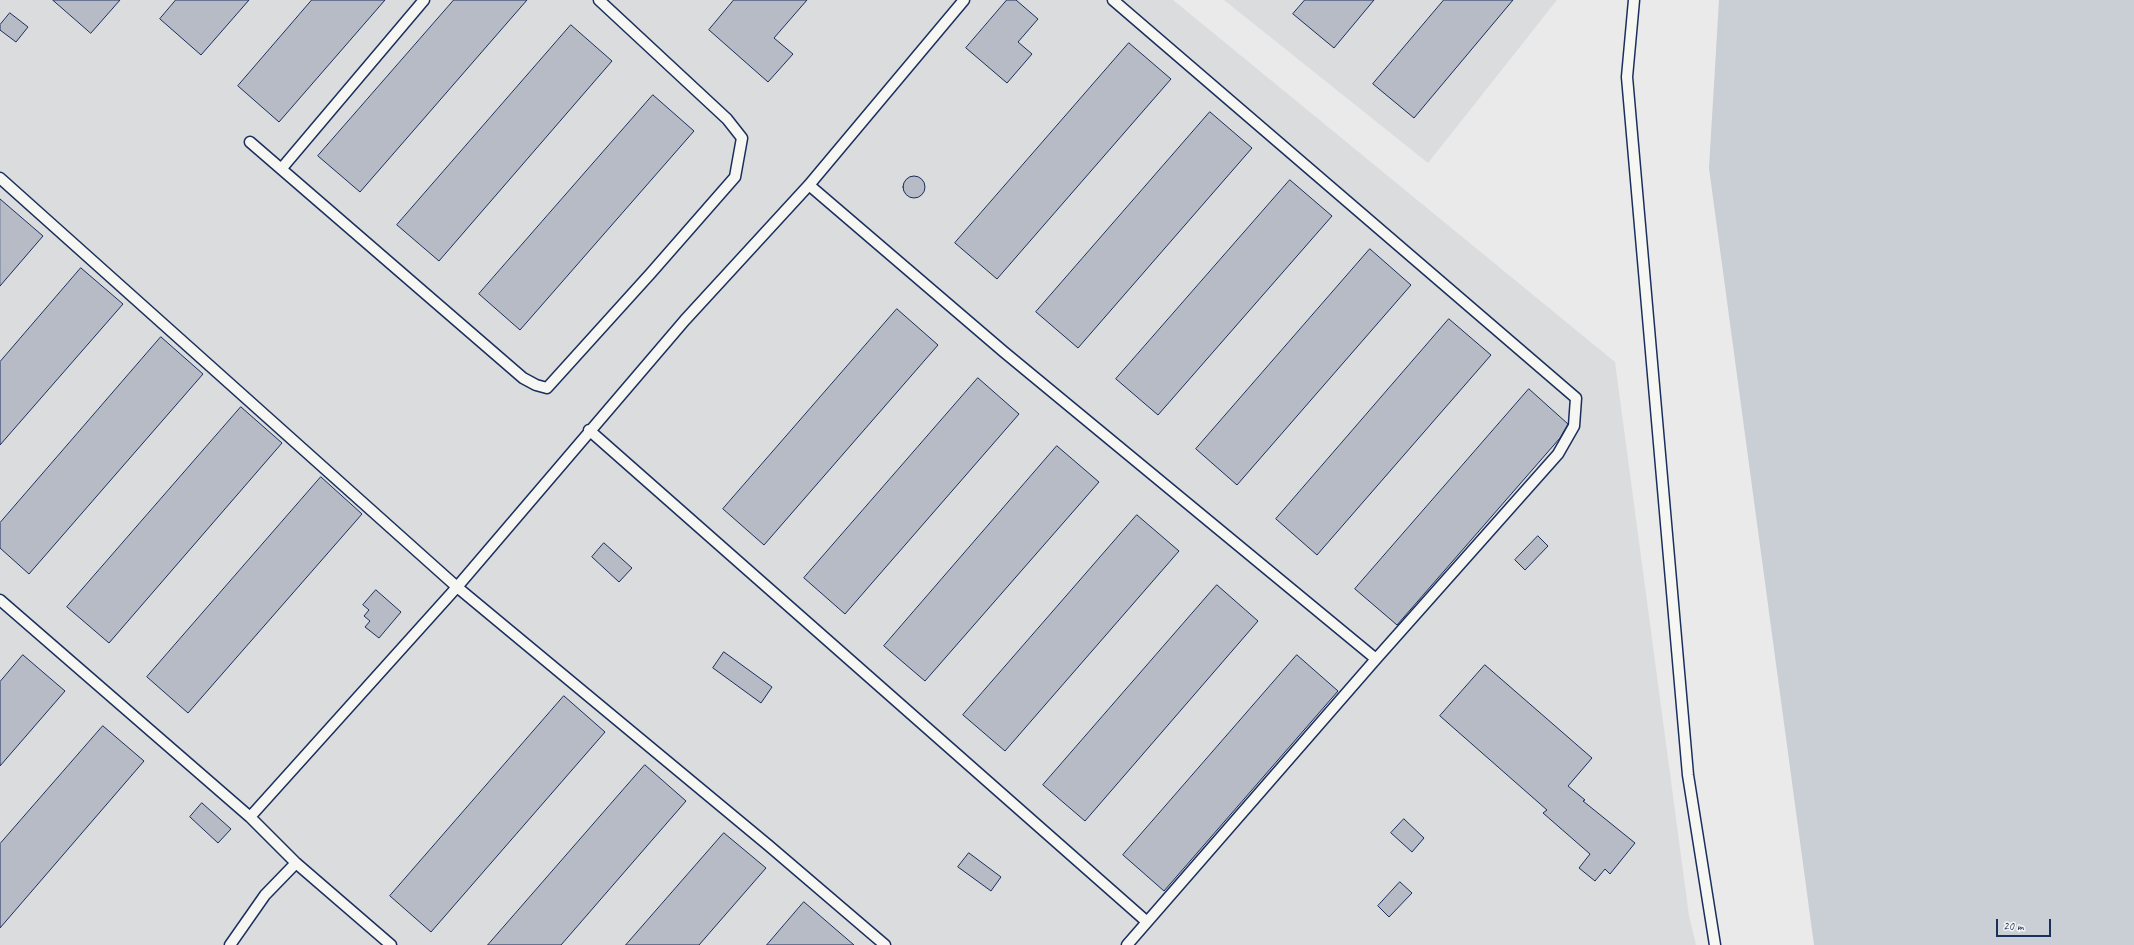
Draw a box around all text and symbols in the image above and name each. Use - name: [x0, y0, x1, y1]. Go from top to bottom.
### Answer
- scale bar: [1998, 911, 2053, 937]
- text: 20 m: [2003, 918, 2023, 934]

